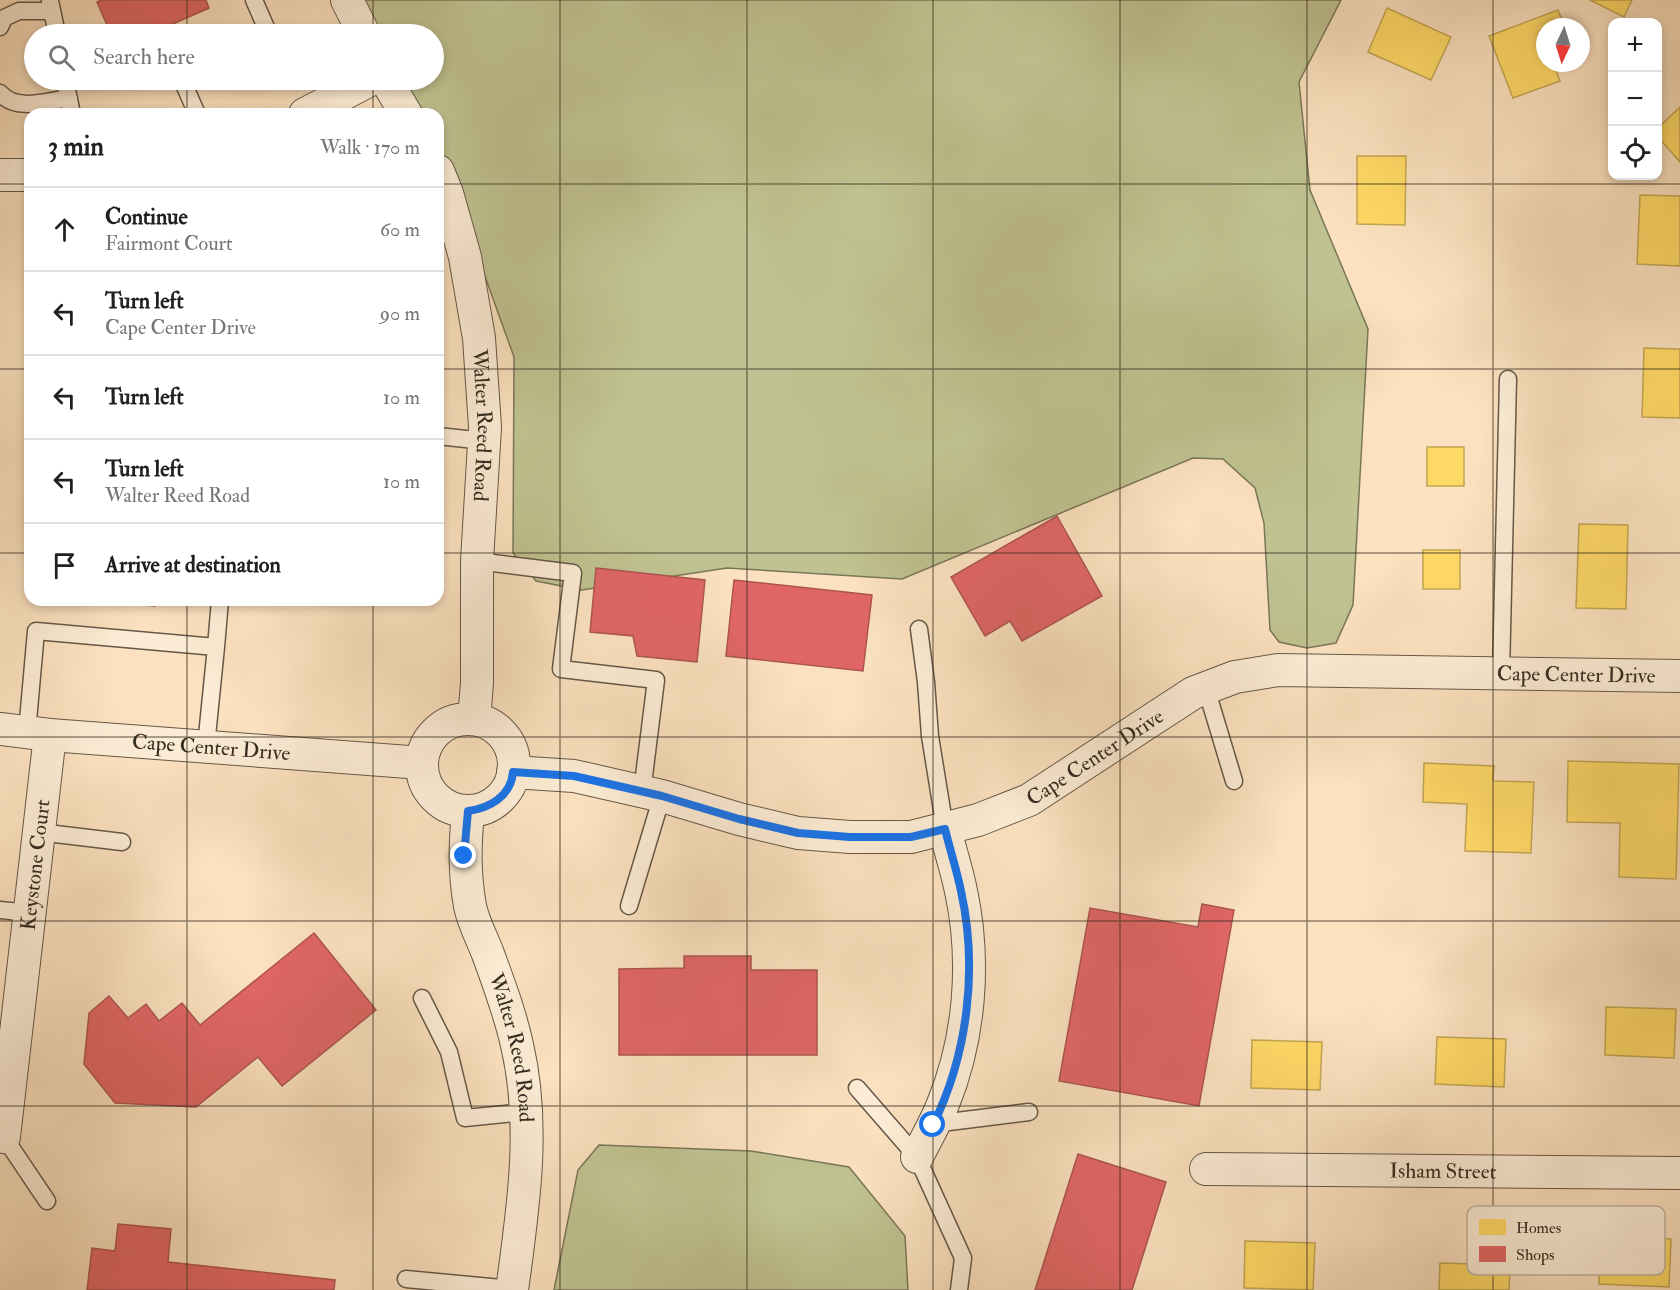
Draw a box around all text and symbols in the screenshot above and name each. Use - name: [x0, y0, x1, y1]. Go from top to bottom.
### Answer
- north arrow: [1536, 18, 1590, 72]
- map controls: [1608, 18, 1662, 180]
- button: +: [1608, 18, 1662, 72]
- search box: [24, 24, 444, 90]
- icon: search: [45, 41, 78, 74]
- text: Search here: [93, 43, 195, 71]
- button: −: [1608, 72, 1662, 126]
- button: locate: [1608, 126, 1662, 180]
- text: 3 min: [48, 131, 104, 163]
- text: Walk · 170 m: [320, 135, 420, 160]
- text: Continue: [105, 203, 188, 231]
- icon: ahead: [48, 213, 81, 246]
- text: 60 m: [380, 217, 420, 242]
- text: Fairmont Court: [105, 231, 233, 256]
- text: Turn left: [105, 287, 184, 315]
- icon: left: [48, 297, 81, 330]
- text: 90 m: [380, 301, 420, 326]
- text: Cape Center Drive: [105, 315, 256, 340]
- street label: Walter Reed Road: [466, 347, 499, 503]
- icon: left: [48, 381, 81, 414]
- text: Turn left: [105, 383, 184, 411]
- text: 10 m: [383, 385, 420, 410]
- text: Turn left: [105, 455, 184, 483]
- icon: left: [48, 465, 81, 498]
- text: 10 m: [383, 469, 420, 494]
- text: Walter Reed Road: [105, 483, 250, 508]
- icon: arrive: [48, 549, 81, 582]
- text: Arrive at destination: [105, 551, 281, 579]
- street label: Cape Center Drive: [1497, 660, 1656, 689]
- street label: Cape Center Drive: [1021, 702, 1169, 812]
- street label: Cape Center Drive: [131, 728, 291, 767]
- street label: Keystone Court: [14, 798, 56, 932]
- route end: [450, 842, 476, 868]
- street label: Walter Reed Road: [482, 968, 540, 1123]
- route start: [919, 1111, 945, 1137]
- street label: Isham Street: [1390, 1157, 1497, 1185]
- legend: [1467, 1206, 1665, 1275]
- text: Homes: [1516, 1218, 1561, 1238]
- text: Shops: [1516, 1245, 1555, 1266]

